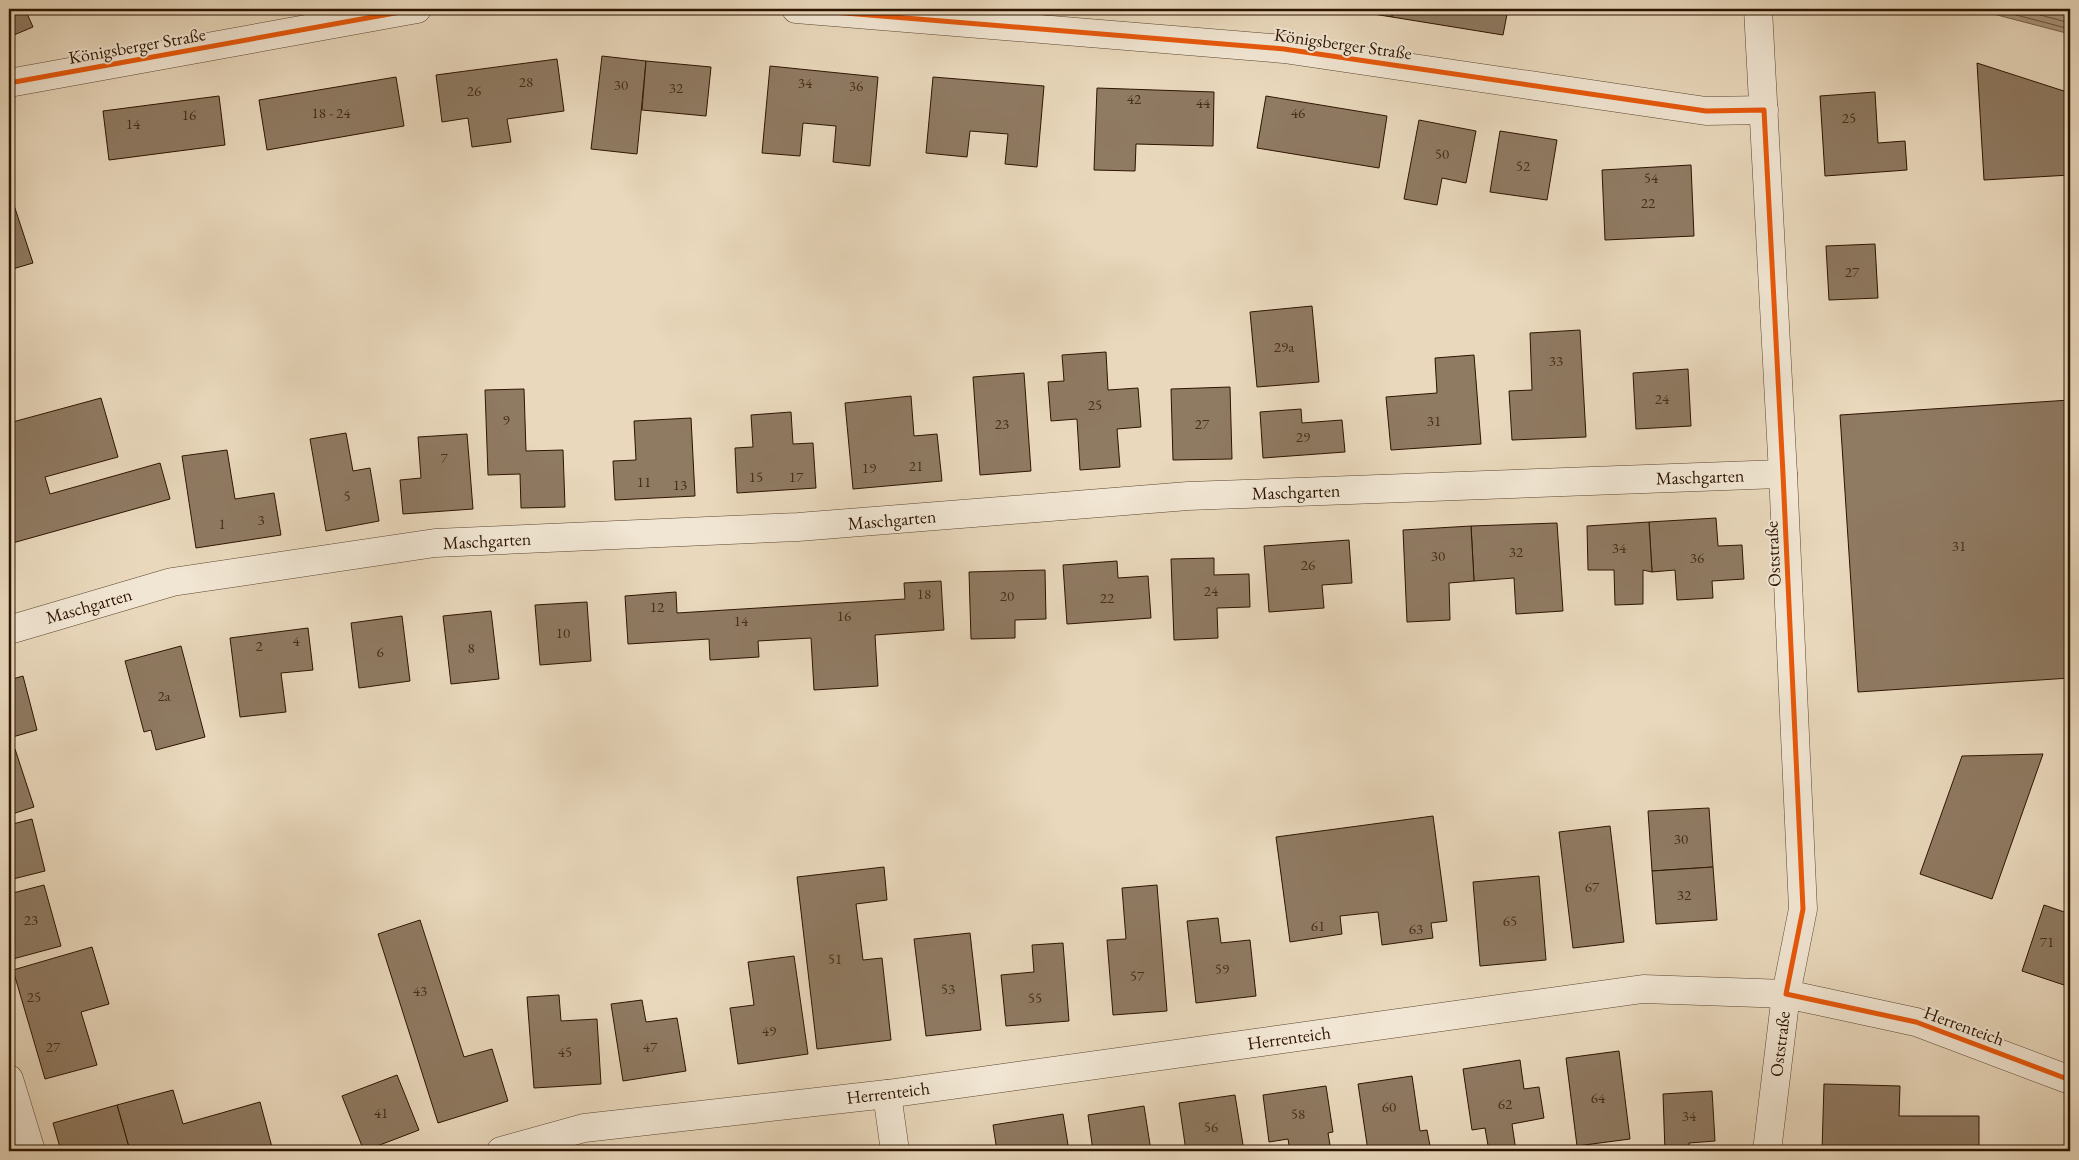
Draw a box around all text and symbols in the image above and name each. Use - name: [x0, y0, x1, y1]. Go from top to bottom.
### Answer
- street label: Königsberger Straße: [67, 22, 207, 69]
- street label: Königsberger Straße: [1273, 22, 1413, 65]
- house number: 28: [519, 72, 533, 91]
- house number: 34: [798, 73, 813, 92]
- house number: 30: [614, 75, 628, 94]
- house number: 36: [849, 76, 863, 95]
- house number: 32: [669, 78, 684, 97]
- house number: 26: [467, 81, 481, 100]
- house number: 42: [1127, 89, 1142, 108]
- house number: 44: [1196, 93, 1211, 112]
- house number: 18 - 24: [312, 103, 351, 122]
- house number: 46: [1291, 103, 1305, 122]
- house number: 16: [182, 105, 196, 124]
- house number: 25: [1842, 108, 1856, 127]
- house number: 14: [126, 114, 141, 133]
- house number: 50: [1435, 144, 1449, 163]
- house number: 52: [1516, 156, 1531, 175]
- house number: 54: [1644, 168, 1659, 187]
- house number: 22: [1641, 193, 1656, 212]
- house number: 27: [1845, 262, 1860, 281]
- house number: 29a: [1274, 337, 1294, 356]
- house number: 33: [1549, 351, 1563, 370]
- house number: 24: [1655, 389, 1670, 408]
- house number: 25: [1088, 395, 1102, 414]
- house number: 9: [502, 410, 510, 429]
- house number: 31: [1427, 411, 1441, 430]
- house number: 23: [995, 414, 1009, 433]
- house number: 27: [1195, 414, 1210, 433]
- house number: 29: [1296, 427, 1310, 446]
- house number: 7: [440, 448, 448, 467]
- house number: 21: [909, 456, 923, 475]
- house number: 19: [862, 458, 876, 477]
- street label: Maschgarten: [1655, 463, 1745, 490]
- house number: 15: [749, 467, 763, 486]
- house number: 17: [789, 467, 804, 486]
- house number: 11: [637, 472, 651, 491]
- house number: 13: [673, 475, 687, 494]
- street label: Maschgarten: [1251, 478, 1341, 505]
- house number: 5: [343, 486, 351, 505]
- street label: Maschgarten: [847, 504, 938, 535]
- house number: 3: [257, 510, 265, 529]
- house number: 1: [218, 514, 226, 533]
- street label: Oststraße: [1759, 520, 1786, 588]
- street label: Maschgarten: [442, 527, 532, 554]
- house number: 31: [1952, 536, 1966, 555]
- house number: 34: [1612, 538, 1627, 557]
- house number: 32: [1509, 542, 1524, 561]
- house number: 30: [1431, 546, 1445, 565]
- house number: 36: [1690, 548, 1704, 567]
- house number: 26: [1301, 555, 1315, 574]
- house number: 24: [1204, 581, 1219, 600]
- street label: Maschgarten: [43, 582, 135, 629]
- house number: 18: [917, 584, 931, 603]
- house number: 20: [1000, 586, 1014, 605]
- house number: 22: [1100, 588, 1115, 607]
- house number: 12: [650, 597, 665, 616]
- house number: 16: [837, 606, 851, 625]
- house number: 14: [734, 611, 749, 630]
- house number: 10: [556, 623, 570, 642]
- house number: 4: [292, 631, 300, 650]
- house number: 2: [255, 636, 263, 655]
- house number: 8: [467, 638, 475, 657]
- house number: 6: [376, 642, 384, 661]
- house number: 2a: [157, 686, 171, 705]
- house number: 30: [1674, 829, 1688, 848]
- house number: 67: [1585, 877, 1600, 896]
- house number: 32: [1677, 885, 1692, 904]
- house number: 23: [24, 910, 38, 929]
- house number: 65: [1503, 911, 1517, 930]
- house number: 61: [1311, 916, 1325, 935]
- house number: 63: [1409, 919, 1423, 938]
- house number: 71: [2040, 932, 2054, 951]
- house number: 51: [828, 949, 842, 968]
- house number: 59: [1215, 959, 1229, 978]
- house number: 57: [1130, 966, 1145, 985]
- house number: 53: [941, 979, 955, 998]
- house number: 43: [413, 981, 427, 1000]
- house number: 25: [27, 987, 41, 1006]
- house number: 55: [1028, 988, 1042, 1007]
- street label: Herrenteich: [1921, 1000, 2007, 1051]
- street label: Oststraße: [1764, 1010, 1795, 1078]
- street label: Herrenteich: [1246, 1020, 1332, 1055]
- house number: 49: [762, 1021, 776, 1040]
- house number: 27: [46, 1037, 61, 1056]
- house number: 47: [643, 1037, 658, 1056]
- house number: 45: [558, 1042, 572, 1061]
- street label: Herrenteich: [845, 1076, 931, 1109]
- house number: 64: [1591, 1088, 1606, 1107]
- house number: 62: [1498, 1094, 1513, 1113]
- house number: 60: [1382, 1097, 1396, 1116]
- house number: 41: [374, 1103, 388, 1122]
- house number: 58: [1291, 1104, 1305, 1123]
- house number: 34: [1682, 1106, 1697, 1125]
- house number: 56: [1204, 1117, 1218, 1136]

